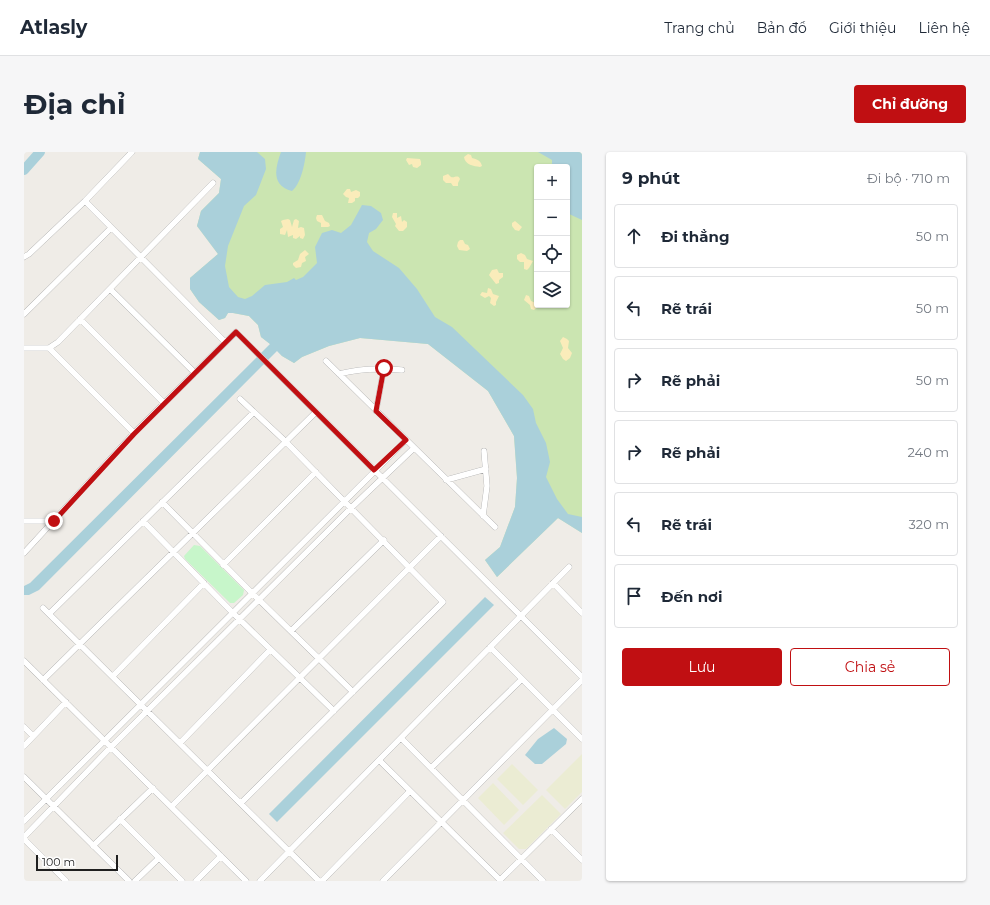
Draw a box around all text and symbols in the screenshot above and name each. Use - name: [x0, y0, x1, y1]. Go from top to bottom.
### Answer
- text: Atlasly: [20, 16, 87, 39]
- text: Trang chủ: [664, 19, 735, 37]
- text: Bản đồ: [757, 19, 807, 37]
- text: Giới thiệu: [829, 19, 896, 37]
- text: Liên hệ: [918, 19, 970, 37]
- button: Chỉ đường: [854, 85, 966, 123]
- text: Địa chỉ: [24, 87, 125, 121]
- map controls: [534, 164, 570, 308]
- button: +: [534, 164, 570, 200]
- text: 9 phút: [622, 168, 680, 188]
- text: Đi bộ · 710 m: [867, 170, 950, 186]
- button: −: [534, 200, 570, 236]
- icon: ahead: [623, 225, 645, 247]
- text: Đi thẳng: [661, 227, 729, 246]
- text: 50 m: [916, 228, 949, 244]
- button: locate: [534, 236, 570, 272]
- button: layers: [534, 272, 570, 308]
- icon: left: [623, 297, 645, 319]
- text: Rẽ trái: [661, 299, 712, 318]
- text: 50 m: [916, 300, 949, 316]
- route start: [375, 359, 393, 377]
- icon: right: [623, 369, 645, 391]
- text: Rẽ phải: [661, 371, 720, 390]
- text: 50 m: [916, 372, 949, 388]
- icon: right: [623, 441, 645, 463]
- text: Rẽ phải: [661, 443, 720, 462]
- text: 240 m: [908, 444, 949, 460]
- route end: [45, 512, 63, 530]
- icon: left: [623, 513, 645, 535]
- text: Rẽ trái: [661, 515, 712, 534]
- text: 320 m: [909, 516, 949, 532]
- icon: arrive: [623, 585, 645, 607]
- text: Đến nơi: [661, 587, 722, 606]
- button: Lưu: [622, 648, 782, 686]
- button: Chia sẻ: [790, 648, 950, 686]
- scale bar: [36, 853, 118, 872]
- text: 100 m: [42, 855, 75, 869]

